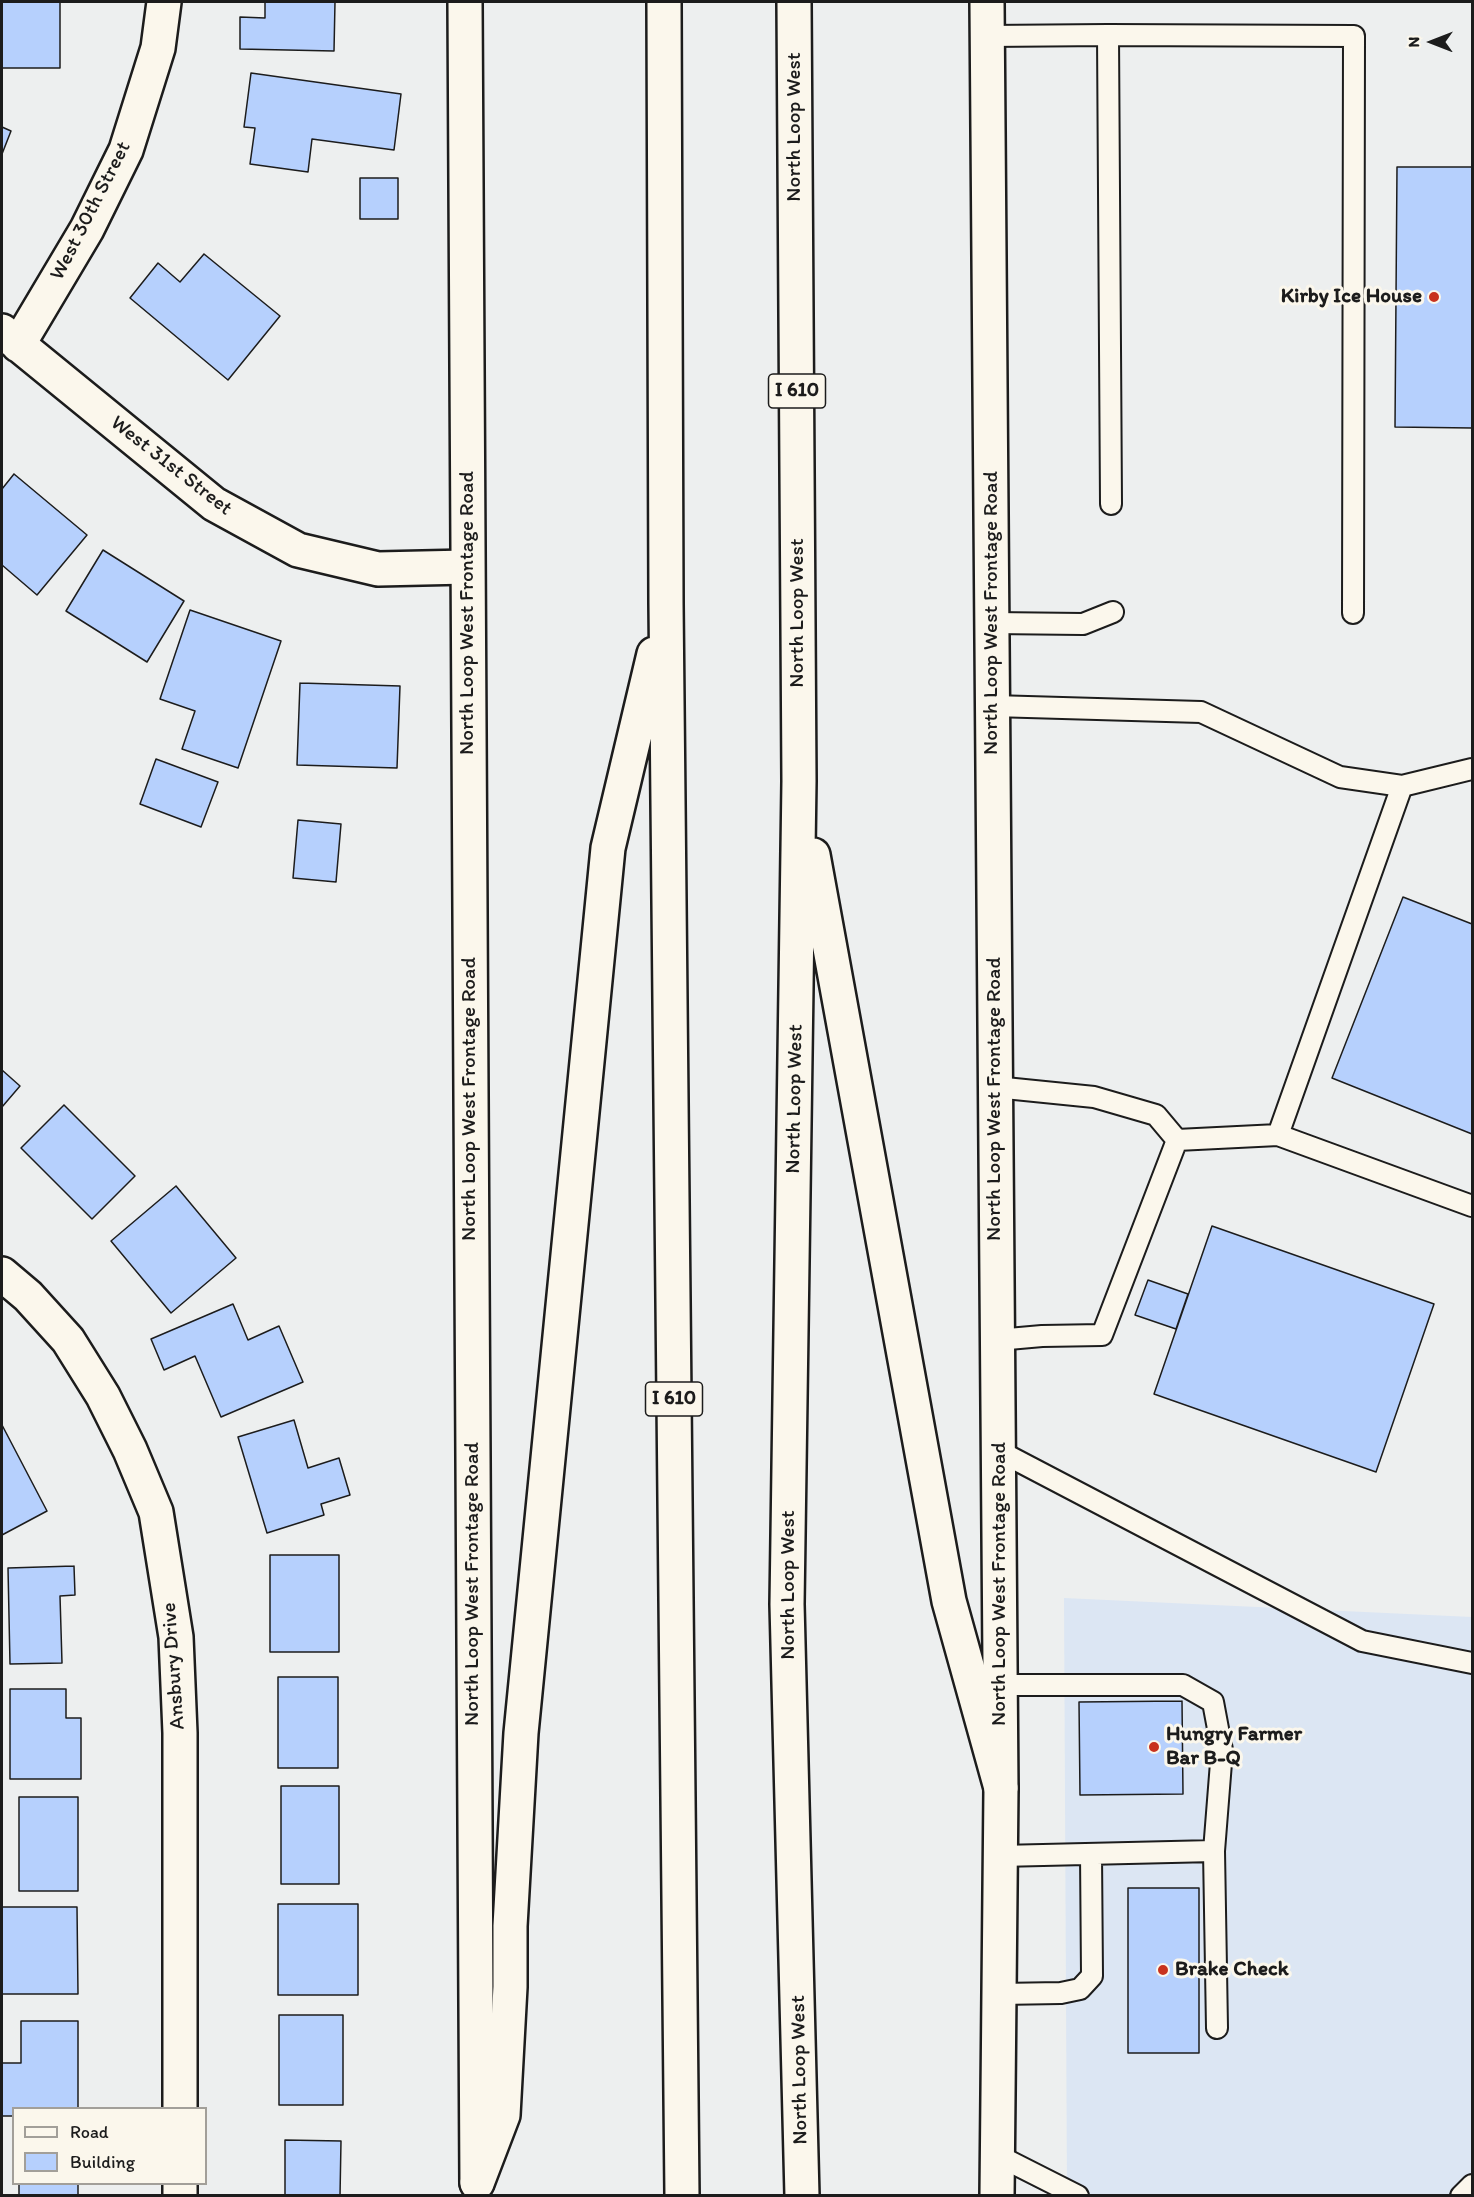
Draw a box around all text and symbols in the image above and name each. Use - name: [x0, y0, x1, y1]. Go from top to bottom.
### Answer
- north arrow: [1402, 12, 1462, 72]
- text: N: [1404, 37, 1423, 47]
- street label: North Loop West: [782, 52, 808, 202]
- street label: West 30th Street: [45, 137, 137, 285]
- place label: Kirby Ice House: [1281, 284, 1422, 310]
- marker: Kirby Ice House: [1427, 290, 1441, 304]
- road number: I 610: [768, 374, 826, 408]
- street label: West 31st Street: [105, 411, 237, 521]
- street label: North Loop West Frontage Road: [455, 471, 481, 755]
- street label: North Loop West Frontage Road: [979, 471, 1005, 755]
- street label: North Loop West: [785, 538, 811, 688]
- street label: North Loop West Frontage Road: [457, 957, 483, 1241]
- street label: North Loop West Frontage Road: [982, 957, 1008, 1241]
- street label: North Loop West: [781, 1024, 809, 1174]
- road number: I 610: [646, 1382, 702, 1416]
- street label: North Loop West Frontage Road: [460, 1442, 486, 1726]
- street label: North Loop West Frontage Road: [987, 1442, 1013, 1726]
- street label: North Loop West: [776, 1510, 802, 1660]
- street label: Ansbury Drive: [157, 1602, 191, 1730]
- place label: Hungry Farmer Bar B-Q: [1166, 1722, 1302, 1772]
- marker: Hungry Farmer Bar B-Q: [1147, 1740, 1161, 1754]
- place label: Brake Check: [1175, 1957, 1288, 1983]
- marker: Brake Check: [1156, 1963, 1170, 1977]
- street label: North Loop West: [786, 1995, 814, 2145]
- legend: [12, 2107, 207, 2185]
- text: Road: [70, 2121, 109, 2143]
- text: Building: [70, 2151, 135, 2173]

